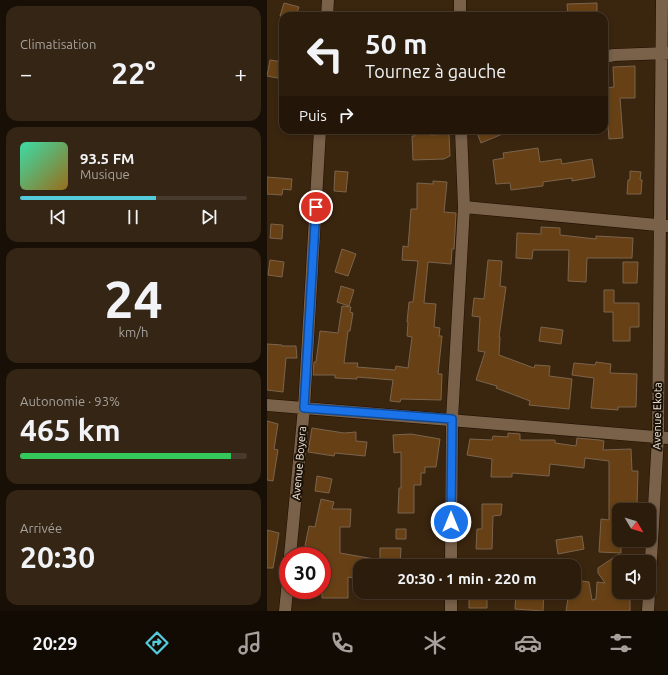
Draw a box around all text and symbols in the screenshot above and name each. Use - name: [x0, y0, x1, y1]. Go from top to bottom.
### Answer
- icon: left: [299, 28, 351, 80]
- text: 50 m: [365, 28, 427, 59]
- text: Climatisation: [20, 37, 96, 51]
- text: 22°: [111, 56, 156, 90]
- text: −: [20, 61, 32, 86]
- text: +: [235, 61, 247, 86]
- text: Tournez à gauche: [365, 61, 506, 81]
- icon: right: [335, 104, 357, 126]
- text: Puis: [299, 107, 327, 124]
- text: 93.5 FM: [80, 150, 134, 167]
- text: Musique: [80, 167, 130, 181]
- pin: [299, 190, 333, 224]
- icon: arrive: [305, 196, 327, 218]
- icon: previous: [47, 206, 69, 228]
- icon: pause: [122, 206, 144, 228]
- icon: next: [198, 206, 220, 228]
- text: 24: [104, 270, 163, 328]
- text: km/h: [118, 325, 149, 339]
- street label: Avenue Ekota: [650, 382, 664, 450]
- text: Autonomie · 93%: [20, 394, 120, 408]
- text: 465 km: [20, 413, 121, 447]
- street label: Avenue Boyera: [290, 426, 308, 500]
- position arrow: [430, 501, 472, 543]
- north arrow: [612, 503, 656, 547]
- map controls: [612, 503, 656, 599]
- text: Arrivée: [20, 521, 62, 535]
- text: 20:30: [20, 540, 95, 574]
- speed limit sign: 30: [279, 547, 331, 599]
- button: sound: [612, 555, 656, 599]
- text: 20:30 · 1 min · 220 m: [398, 570, 536, 587]
- icon: directions: [143, 629, 171, 657]
- icon: music: [236, 629, 264, 657]
- icon: phone: [328, 629, 356, 657]
- icon: climate: [421, 629, 449, 657]
- icon: car: [514, 629, 542, 657]
- icon: filters: [607, 629, 635, 657]
- text: 20:29: [32, 633, 78, 653]

